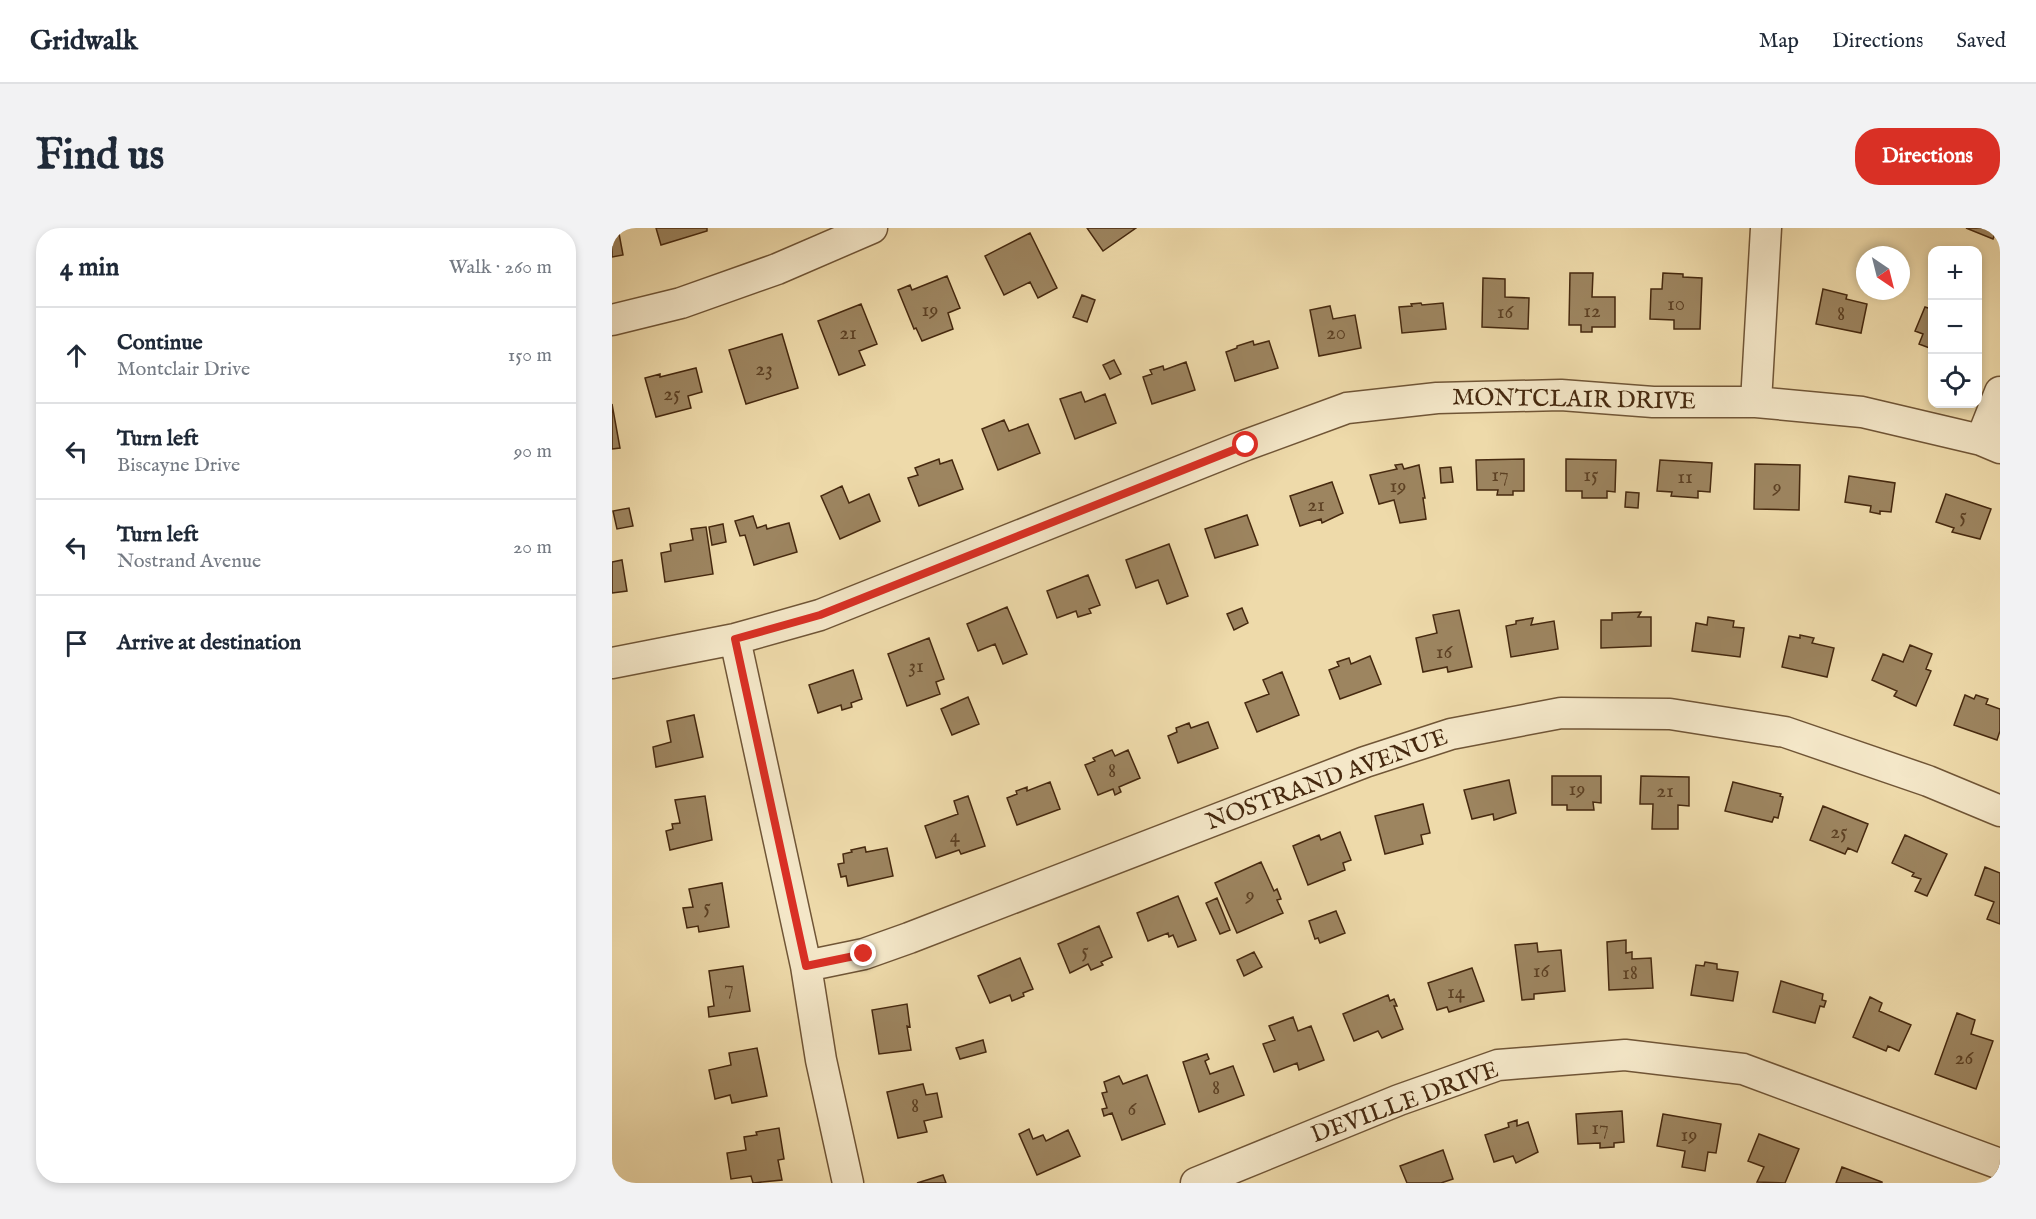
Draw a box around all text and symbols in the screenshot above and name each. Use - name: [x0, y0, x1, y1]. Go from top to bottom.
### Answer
- text: Gridwalk: [30, 24, 138, 59]
- text: Map: [1759, 28, 1799, 55]
- text: Directions: [1832, 28, 1923, 55]
- text: Saved: [1956, 28, 2006, 55]
- button: Directions: [1855, 128, 2000, 185]
- text: Find us: [36, 130, 164, 183]
- north arrow: [1856, 246, 1910, 300]
- map controls: [1928, 246, 1982, 408]
- button: +: [1928, 246, 1982, 300]
- text: 4 min: [60, 251, 119, 284]
- text: Walk · 260 m: [449, 255, 552, 280]
- house number: 10: [1667, 291, 1685, 318]
- house number: 19: [922, 297, 939, 324]
- house number: 12: [1583, 298, 1601, 325]
- house number: 16: [1497, 299, 1514, 326]
- button: −: [1928, 300, 1982, 354]
- house number: 8: [1837, 301, 1845, 328]
- house number: 21: [839, 320, 857, 347]
- house number: 20: [1326, 320, 1346, 347]
- text: Continue: [117, 329, 203, 357]
- icon: ahead: [60, 339, 93, 372]
- text: 150 m: [508, 343, 552, 368]
- button: locate: [1928, 354, 1982, 408]
- house number: 23: [755, 356, 773, 383]
- text: Montclair Drive: [117, 357, 250, 382]
- house number: 25: [663, 381, 681, 408]
- street label: MONTCLAIR DRIVE: [1452, 382, 1696, 418]
- text: Turn left: [117, 425, 199, 453]
- route start: [1232, 431, 1258, 457]
- icon: left: [60, 435, 93, 468]
- text: 90 m: [514, 439, 552, 464]
- text: Biscayne Drive: [117, 453, 240, 478]
- house number: 17: [1491, 462, 1509, 489]
- house number: 15: [1583, 462, 1599, 489]
- house number: 11: [1677, 464, 1693, 491]
- house number: 19: [1390, 473, 1407, 500]
- house number: 9: [1771, 474, 1782, 501]
- house number: 21: [1307, 492, 1325, 519]
- house number: 5: [1959, 503, 1967, 530]
- text: Turn left: [117, 521, 199, 549]
- icon: left: [60, 531, 93, 564]
- text: 20 m: [513, 535, 552, 560]
- text: Nostrand Avenue: [117, 549, 261, 574]
- icon: arrive: [60, 627, 93, 660]
- text: Arrive at destination: [117, 629, 301, 657]
- house number: 16: [1436, 639, 1453, 666]
- house number: 31: [908, 653, 924, 680]
- street label: NOSTRAND AVENUE: [1202, 722, 1452, 838]
- house number: 8: [1108, 758, 1116, 785]
- house number: 19: [1569, 776, 1586, 803]
- house number: 21: [1656, 778, 1674, 805]
- house number: 25: [1830, 819, 1848, 846]
- house number: 4: [950, 823, 961, 850]
- house number: 9: [1244, 882, 1255, 909]
- house number: 5: [703, 894, 711, 921]
- house number: 5: [1081, 938, 1089, 965]
- route end: [850, 940, 876, 966]
- house number: 16: [1533, 958, 1550, 985]
- house number: 18: [1622, 960, 1638, 987]
- house number: 7: [724, 975, 734, 1002]
- house number: 14: [1447, 979, 1466, 1006]
- house number: 26: [1955, 1045, 1974, 1072]
- street label: DEVILLE DRIVE: [1307, 1055, 1503, 1151]
- house number: 8: [1212, 1075, 1220, 1102]
- house number: 8: [911, 1093, 919, 1120]
- house number: 6: [1128, 1096, 1138, 1123]
- house number: 17: [1591, 1115, 1609, 1142]
- house number: 19: [1681, 1122, 1698, 1149]

